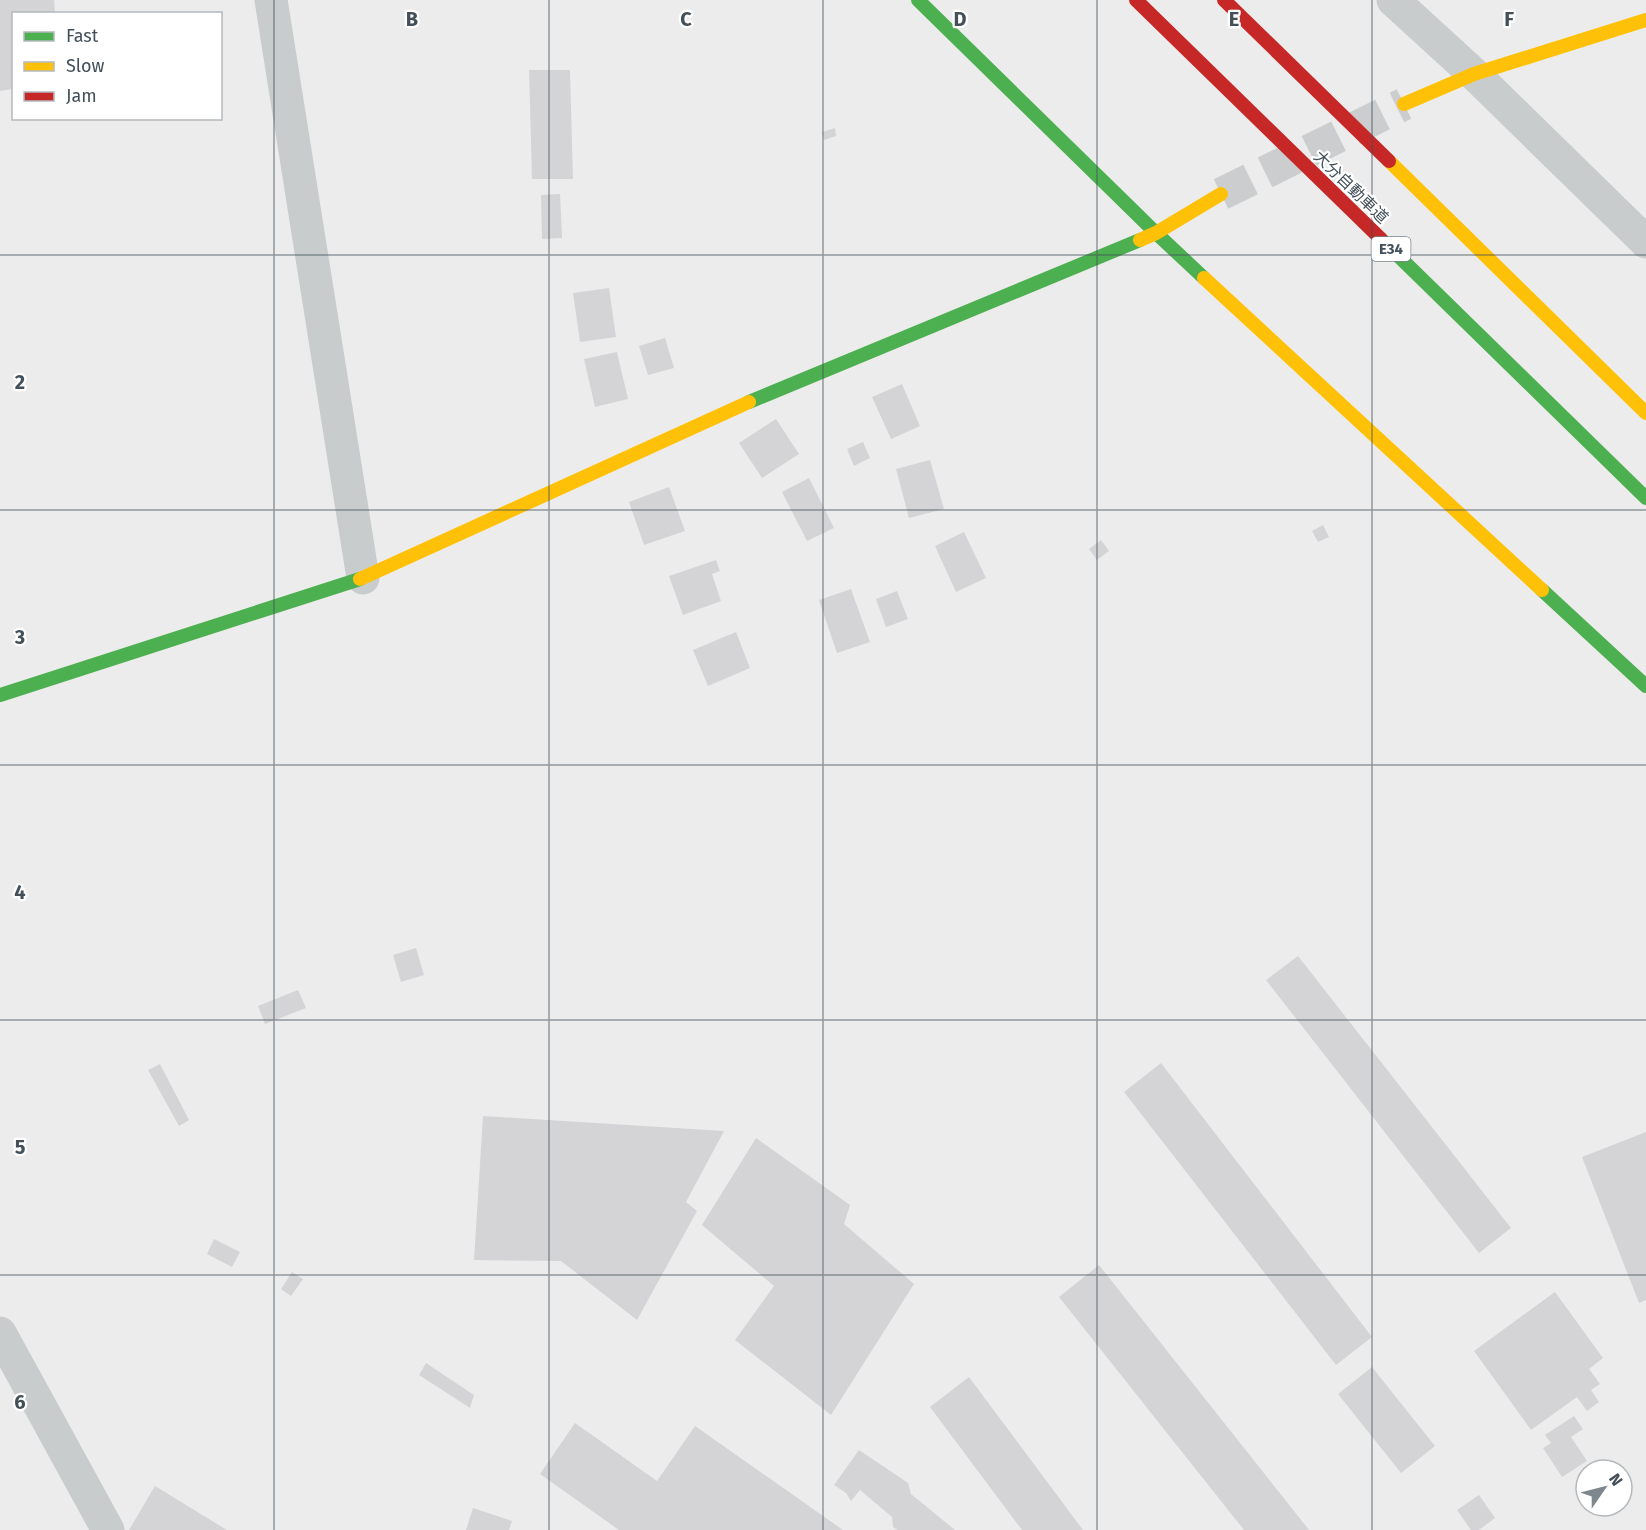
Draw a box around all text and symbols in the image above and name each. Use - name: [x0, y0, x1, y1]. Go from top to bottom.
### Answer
- text: B: [406, 7, 418, 31]
- text: C: [680, 7, 692, 31]
- text: D: [953, 7, 967, 31]
- text: E: [1229, 7, 1239, 31]
- text: F: [1504, 7, 1514, 31]
- legend: [12, 12, 222, 120]
- text: Fast: [66, 25, 99, 47]
- text: Slow: [66, 55, 105, 77]
- text: Jam: [66, 85, 97, 107]
- street label: 大分自動車道: [1310, 147, 1392, 227]
- road number: E34: [1372, 237, 1410, 261]
- text: 2: [15, 370, 25, 394]
- text: 3: [14, 625, 25, 649]
- text: 4: [14, 880, 26, 904]
- text: 5: [15, 1135, 26, 1159]
- text: 6: [14, 1390, 26, 1414]
- north arrow: [1574, 1458, 1634, 1518]
- text: N: [1605, 1470, 1627, 1489]

